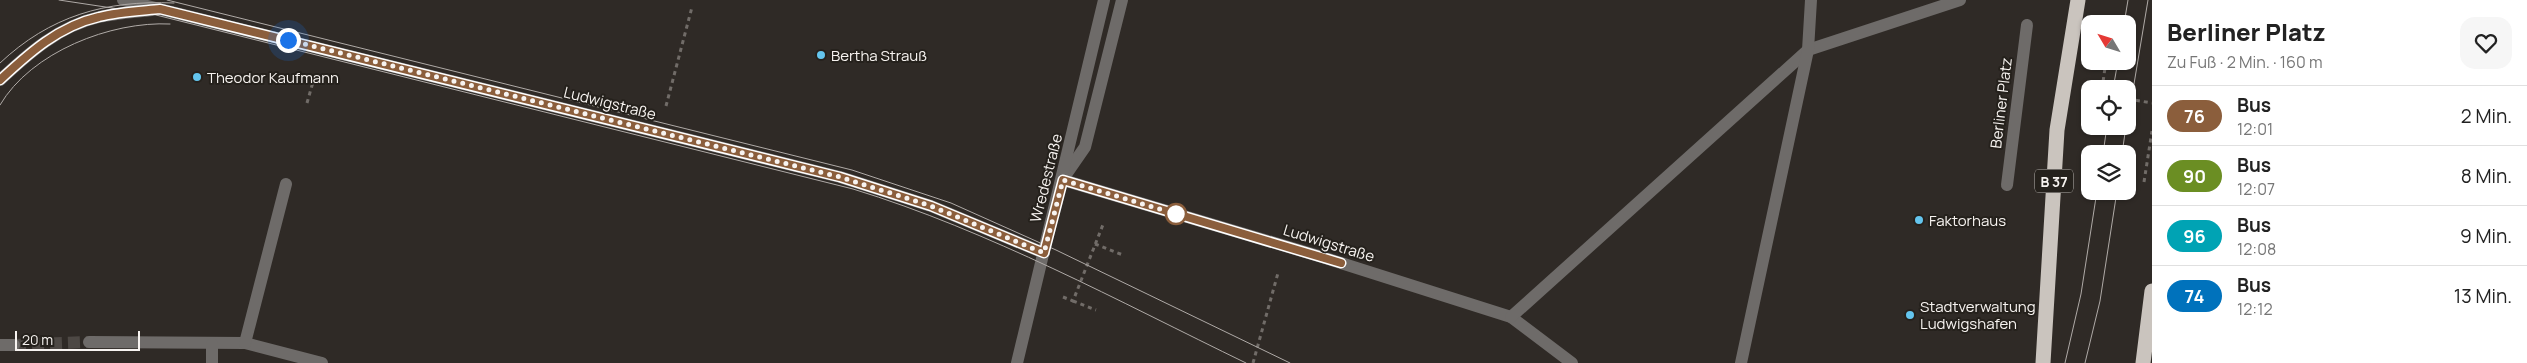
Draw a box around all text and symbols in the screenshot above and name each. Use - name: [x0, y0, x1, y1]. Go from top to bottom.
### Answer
- north arrow: [2081, 15, 2136, 70]
- map controls: [2081, 15, 2136, 200]
- text: Berliner Platz: [2167, 15, 2325, 48]
- button: heart: [2460, 17, 2512, 69]
- your location: [276, 28, 301, 53]
- place label: Bertha Strauß: [831, 45, 927, 66]
- marker: Bertha Strauß: [815, 49, 827, 61]
- text: Zu Fuß · 2 Min. · 160 m: [2167, 51, 2322, 73]
- street label: Berliner Platz: [1985, 56, 2017, 150]
- place label: Theodor Kaufmann: [207, 67, 339, 88]
- marker: Theodor Kaufmann: [191, 71, 203, 83]
- button: locate: [2081, 80, 2136, 135]
- street label: Ludwigstraße: [562, 81, 659, 125]
- text: Bus: [2237, 92, 2271, 118]
- text: 2 Min.: [2461, 103, 2512, 129]
- text: 76: [2184, 104, 2205, 128]
- text: 12:01: [2237, 118, 2273, 140]
- street label: Wredestraße: [1025, 131, 1067, 225]
- button: layers: [2081, 145, 2136, 200]
- text: Bus: [2237, 152, 2271, 178]
- text: 8 Min.: [2461, 163, 2512, 189]
- text: 90: [2183, 164, 2206, 188]
- road number: B 37: [2035, 170, 2073, 192]
- text: 12:07: [2237, 178, 2275, 200]
- unlabelled marker: [1165, 203, 1187, 225]
- place label: Faktorhaus: [1929, 210, 2006, 231]
- text: Bus: [2237, 212, 2271, 238]
- marker: Faktorhaus: [1913, 214, 1925, 226]
- street label: Ludwigstraße: [1281, 219, 1377, 267]
- text: 9 Min.: [2460, 223, 2512, 249]
- text: 96: [2183, 224, 2206, 248]
- text: 12:08: [2237, 238, 2276, 260]
- text: Bus: [2237, 272, 2271, 298]
- text: 13 Min.: [2454, 283, 2512, 309]
- text: 74: [2185, 284, 2204, 308]
- place label: Stadtverwaltung Ludwigshafen: [1920, 296, 2036, 334]
- text: 12:12: [2237, 298, 2273, 320]
- marker: Stadtverwaltung Ludwigshafen: [1904, 309, 1916, 321]
- scale bar: [15, 328, 140, 351]
- text: 20 m: [22, 330, 53, 349]

